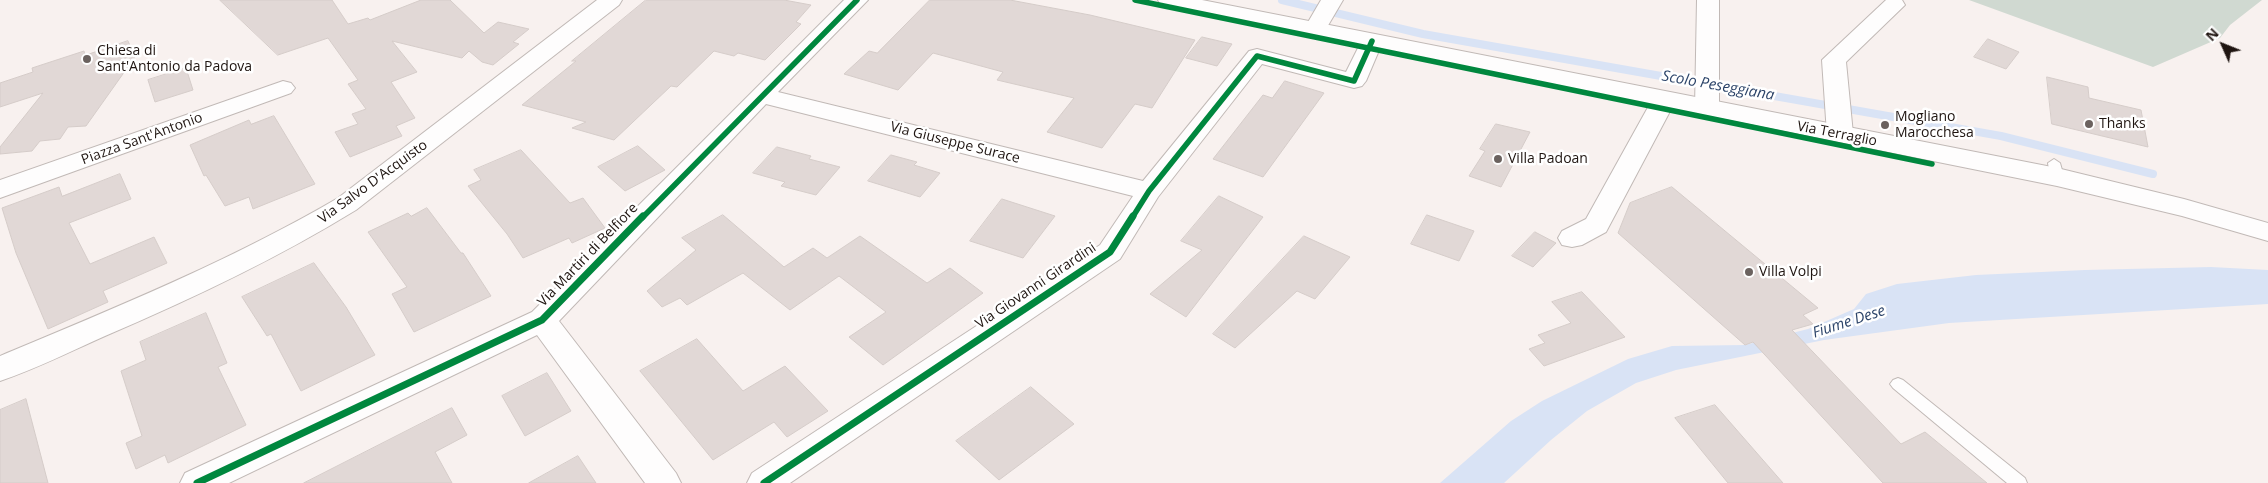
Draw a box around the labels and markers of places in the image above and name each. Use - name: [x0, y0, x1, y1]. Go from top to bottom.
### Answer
- place label: Chiesa di Sant'Antonio da Padova: [97, 43, 252, 75]
- marker: Chiesa di Sant'Antonio da Padova: [81, 53, 93, 65]
- place label: Mogliano Marocchesa: [1895, 109, 1974, 142]
- place label: Thanks: [2099, 116, 2146, 132]
- marker: Thanks: [2083, 118, 2095, 130]
- marker: Mogliano Marocchesa: [1879, 119, 1891, 131]
- place label: Villa Padoan: [1508, 151, 1588, 167]
- marker: Villa Padoan: [1492, 153, 1504, 165]
- place label: Villa Volpi: [1759, 264, 1822, 280]
- marker: Villa Volpi: [1743, 266, 1755, 278]

